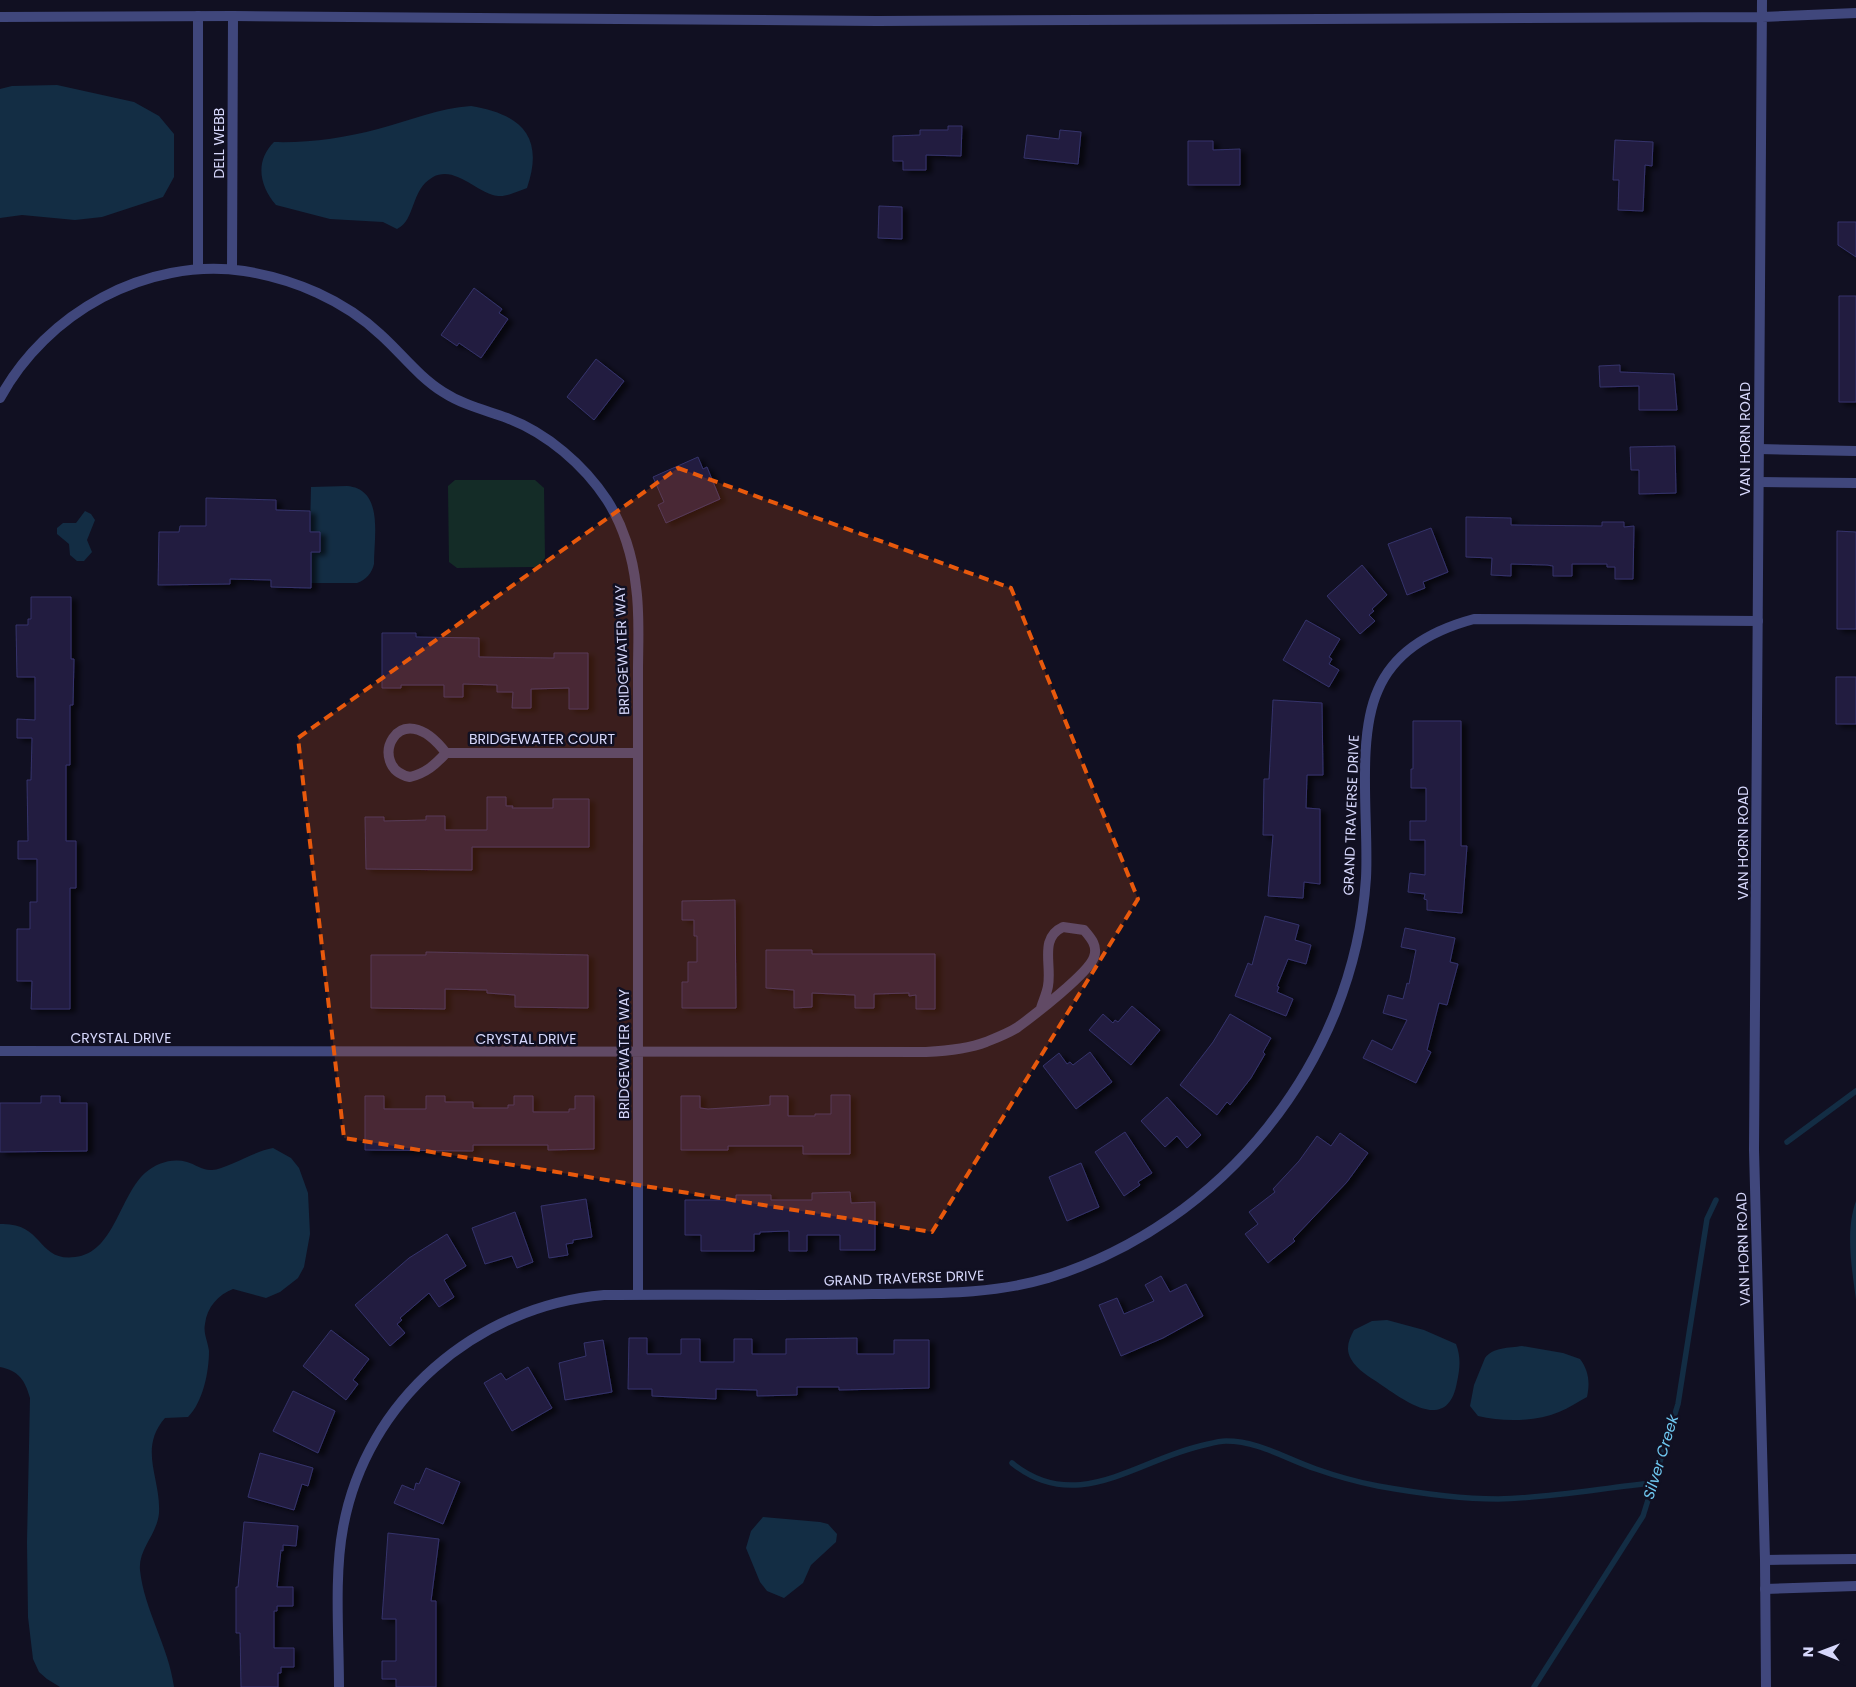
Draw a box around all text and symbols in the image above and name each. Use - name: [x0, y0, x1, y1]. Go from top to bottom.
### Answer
- street label: DELL WEBB: [209, 108, 229, 178]
- street label: VAN HORN ROAD: [1735, 382, 1755, 496]
- street label: BRIDGEWATER WAY: [610, 585, 634, 715]
- street label: BRIDGEWATER COURT: [469, 729, 615, 749]
- street label: GRAND TRAVERSE DRIVE: [1338, 734, 1364, 896]
- street label: VAN HORN ROAD: [1733, 786, 1753, 900]
- street label: BRIDGEWATER WAY: [614, 989, 634, 1119]
- street label: CRYSTAL DRIVE: [70, 1028, 172, 1048]
- street label: CRYSTAL DRIVE: [475, 1029, 577, 1049]
- street label: VAN HORN ROAD: [1731, 1192, 1755, 1306]
- street label: GRAND TRAVERSE DRIVE: [823, 1265, 985, 1291]
- water label: Silver Creek: [1638, 1411, 1684, 1502]
- north arrow: [1796, 1627, 1846, 1677]
- text: N: [1798, 1646, 1818, 1657]

